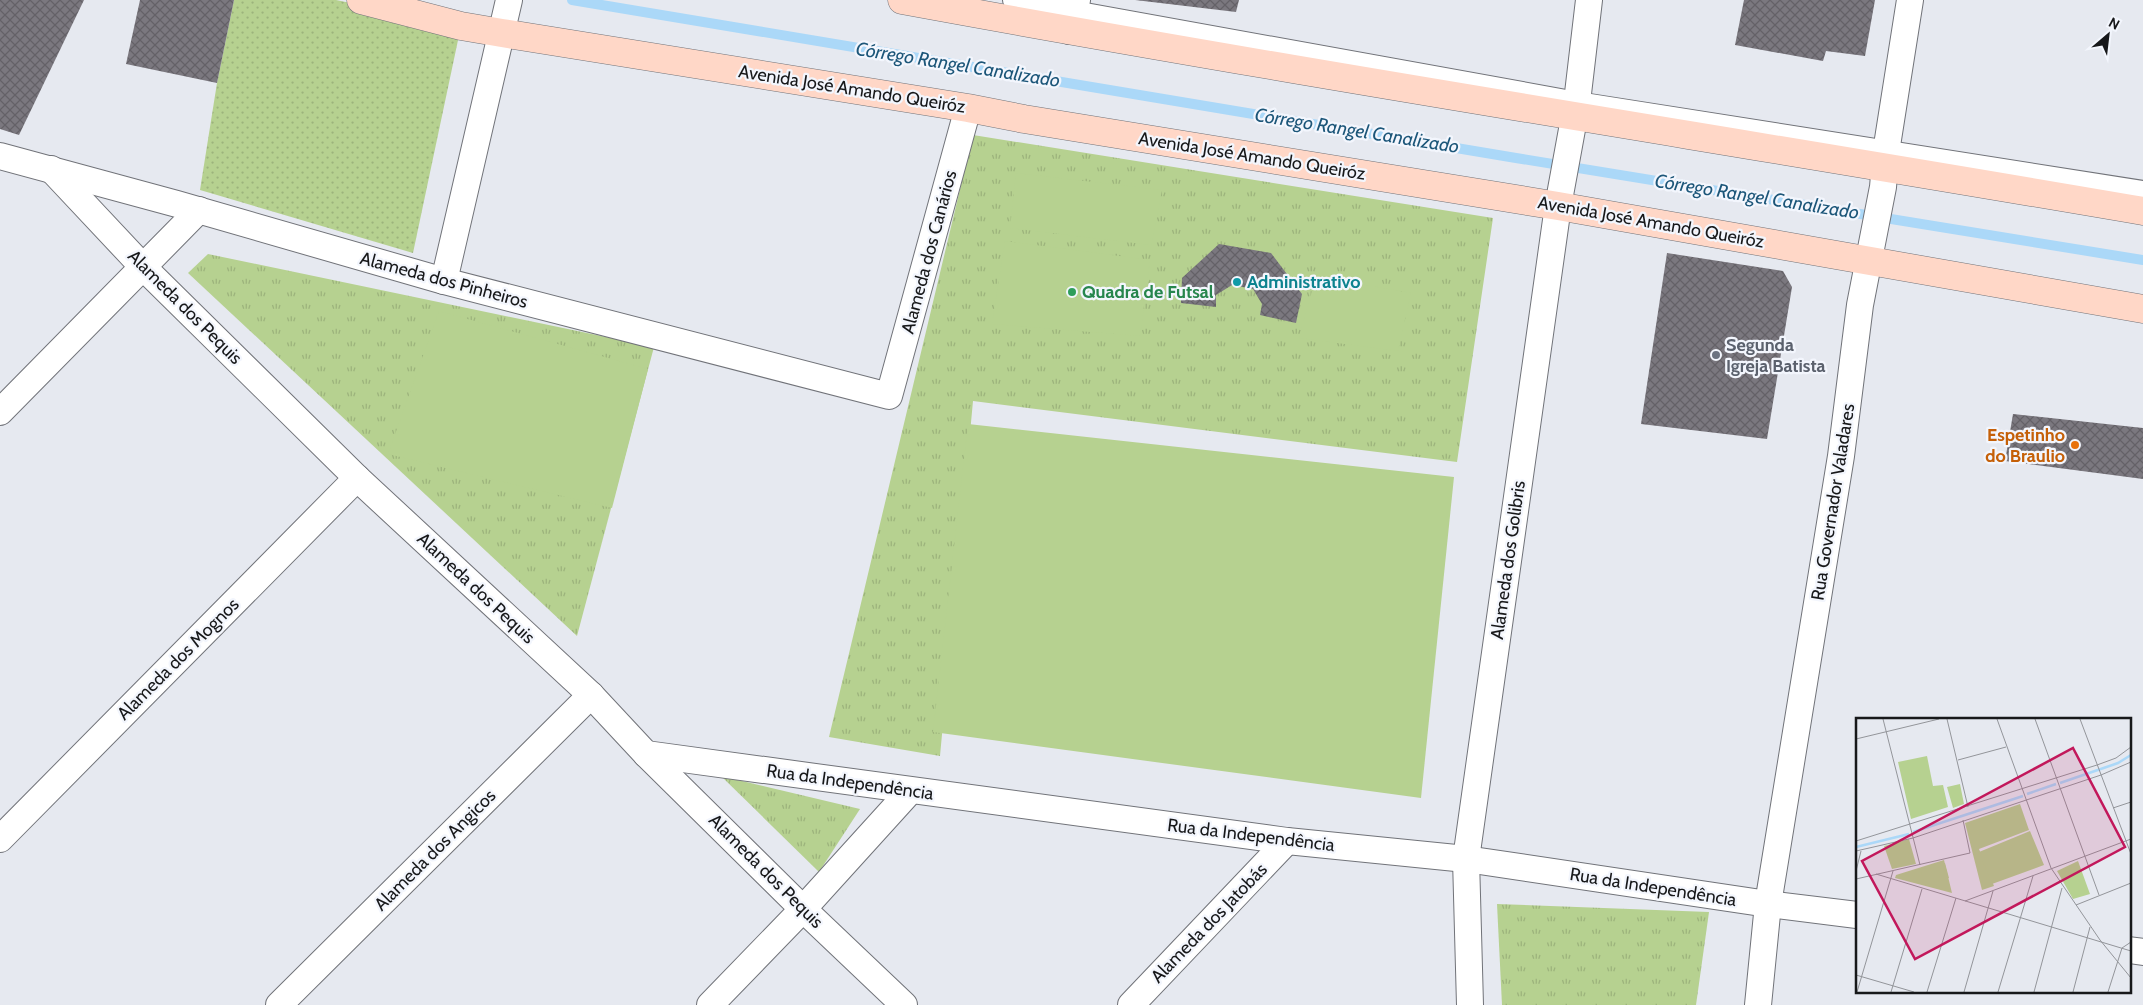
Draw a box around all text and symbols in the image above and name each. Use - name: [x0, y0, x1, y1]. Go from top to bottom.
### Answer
- north arrow: [2083, 10, 2133, 60]
- text: N: [2106, 13, 2123, 34]
- water label: Córrego Rangel Canalizado: [854, 37, 1062, 92]
- street label: Avenida José Amando Queiróz: [737, 60, 967, 118]
- water label: Córrego Rangel Canalizado: [1253, 103, 1461, 158]
- street label: Avenida José Amando Queiróz: [1137, 127, 1367, 185]
- street label: Alameda dos Canários: [897, 168, 961, 336]
- water label: Córrego Rangel Canalizado: [1653, 169, 1861, 224]
- street label: Avenida José Amando Queiróz: [1536, 191, 1766, 253]
- street label: Alameda dos Pequis: [123, 245, 247, 369]
- street label: Alameda dos Pinheiros: [358, 247, 530, 313]
- place label: Administrativo: [1247, 271, 1361, 293]
- marker: Administrativo: [1231, 276, 1243, 288]
- place label: Quadra de Futsal: [1082, 281, 1214, 303]
- marker: Quadra de Futsal: [1066, 286, 1078, 298]
- place label: Segunda Igreja Batista: [1726, 334, 1826, 377]
- marker: Segunda Igreja Batista: [1710, 349, 1722, 361]
- street label: Rua Governador Valadares: [1807, 402, 1859, 602]
- place label: Espetinho do Braulio: [1985, 424, 2065, 467]
- marker: Espetinho do Braulio: [2069, 439, 2081, 451]
- street label: Alameda dos Golibris: [1486, 479, 1530, 641]
- street label: Alameda dos Pequis: [413, 528, 539, 648]
- street label: Alameda dos Mognos: [112, 593, 244, 725]
- inset map: [1856, 718, 2130, 992]
- street label: Rua da Independência: [765, 759, 935, 805]
- street label: Alameda dos Angicos: [370, 785, 500, 915]
- street label: Alameda dos Pequis: [704, 809, 828, 933]
- street label: Rua da Independência: [1166, 814, 1336, 856]
- street label: Alameda dos Jatobás: [1146, 859, 1272, 987]
- street label: Rua da Independência: [1568, 863, 1738, 911]

